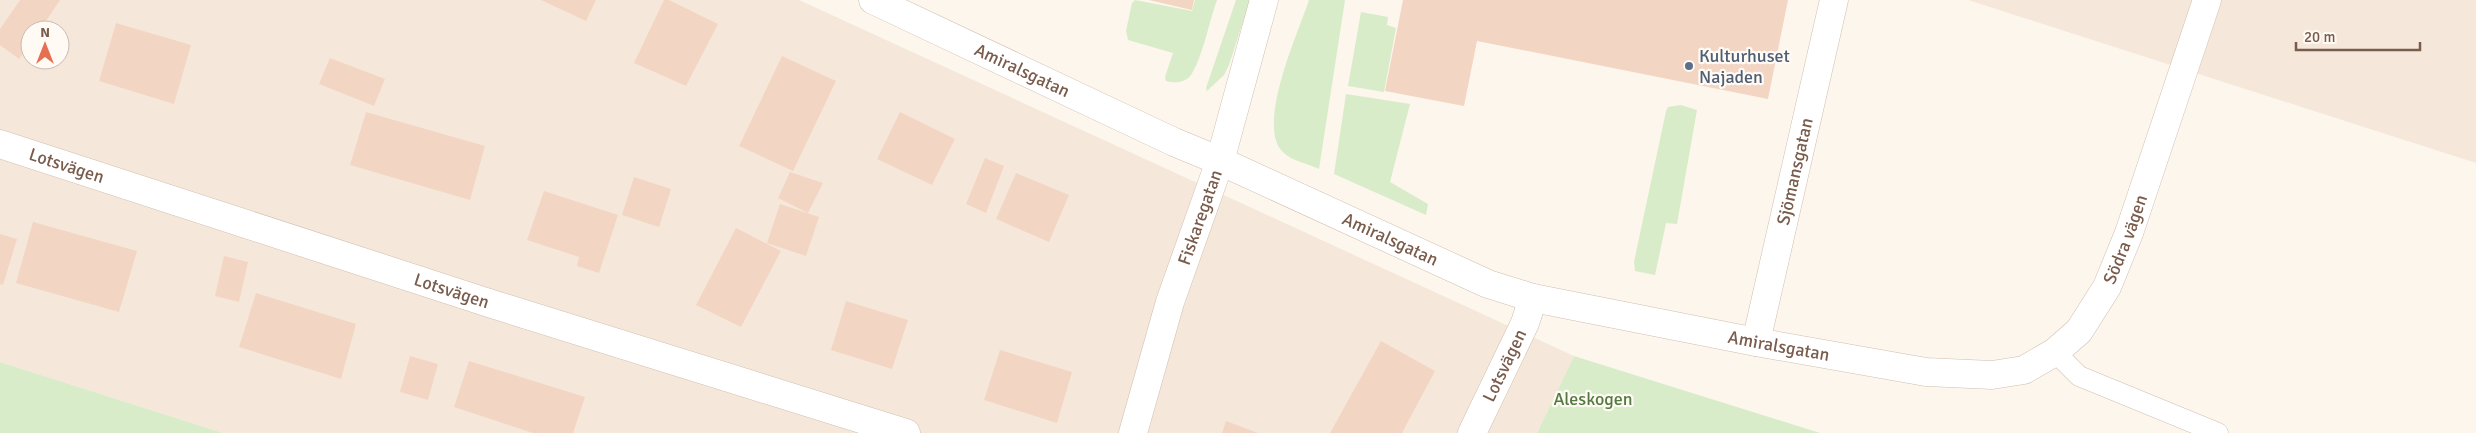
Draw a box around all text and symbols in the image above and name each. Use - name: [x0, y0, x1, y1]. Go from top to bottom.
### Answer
- north arrow: [20, 20, 70, 70]
- scale bar: [2296, 20, 2420, 52]
- text: N: [40, 24, 50, 41]
- text: 20 m: [2304, 28, 2335, 46]
- street label: Amiralsgatan: [971, 39, 1073, 102]
- place label: Kulturhuset Najaden: [1699, 45, 1790, 88]
- marker: Kulturhuset Najaden: [1683, 60, 1695, 72]
- street label: Sjömansgatan: [1772, 116, 1818, 227]
- street label: Lotsvägen: [26, 143, 107, 188]
- street label: Fiskaregatan: [1173, 167, 1227, 268]
- street label: Södra vägen: [2098, 192, 2152, 287]
- street label: Amiralsgatan: [1339, 208, 1442, 271]
- street label: Lotsvägen: [411, 268, 492, 313]
- street label: Lotsvägen: [1478, 326, 1531, 405]
- street label: Amiralsgatan: [1726, 326, 1831, 366]
- park label: Aleskogen: [1553, 388, 1633, 410]

